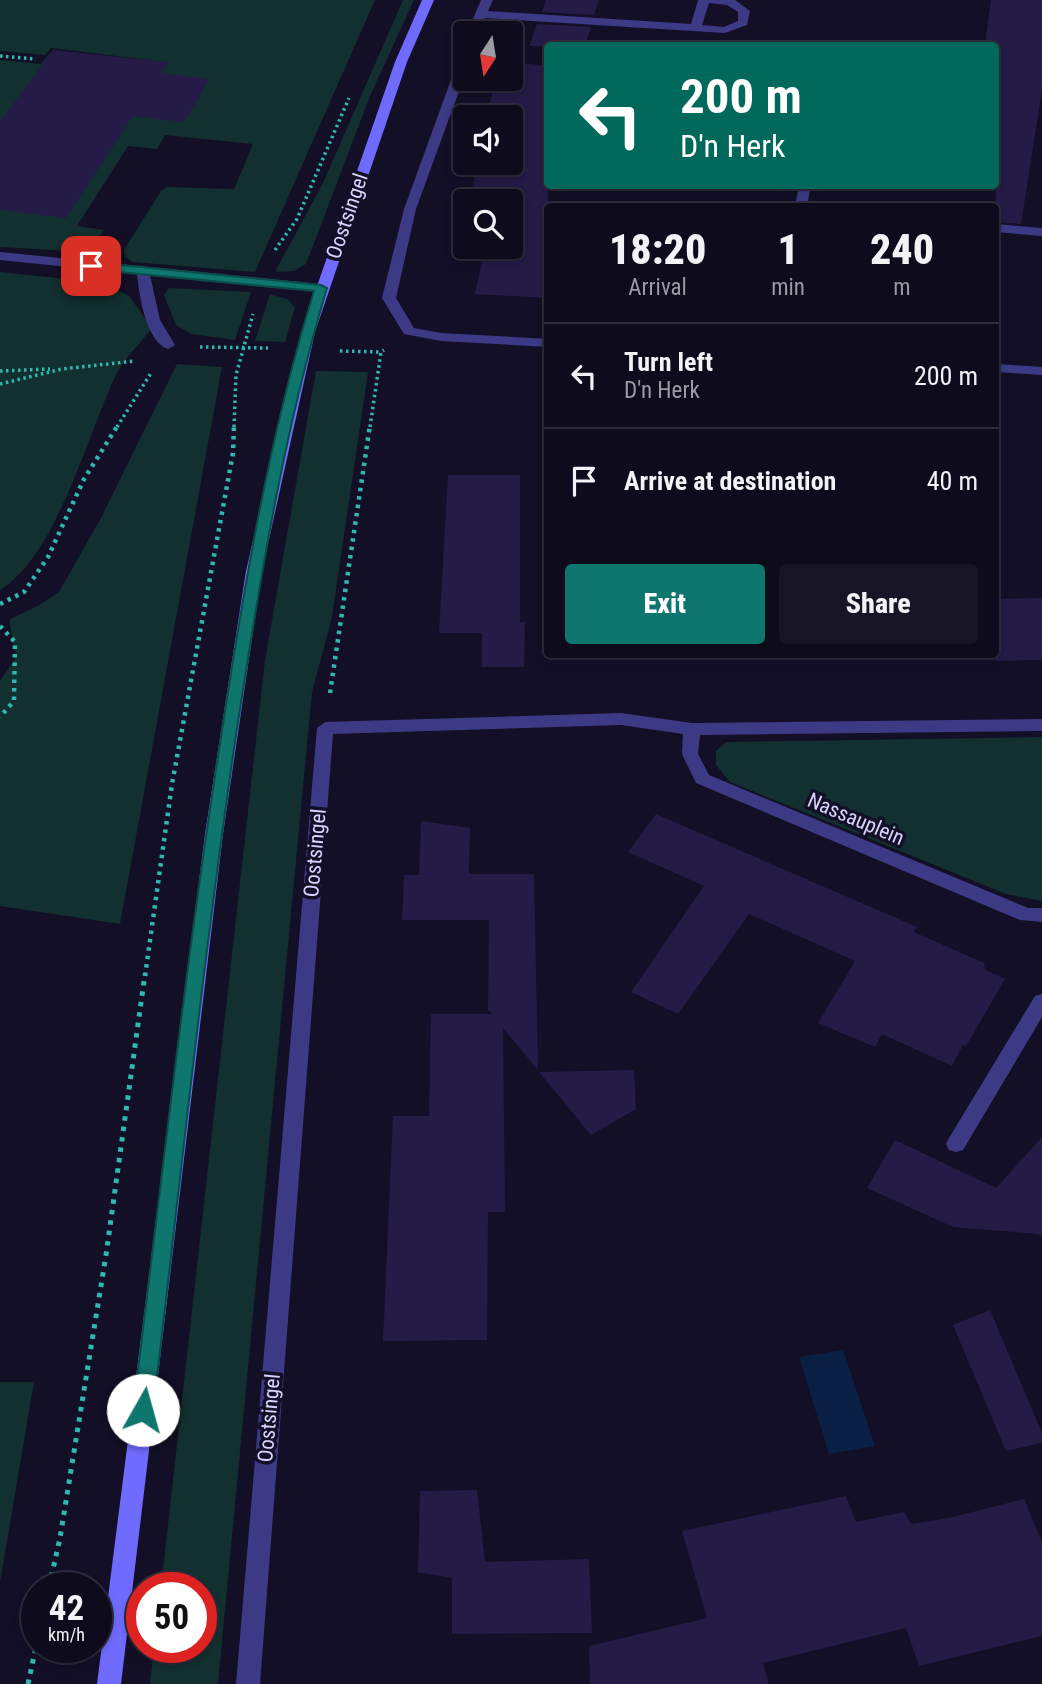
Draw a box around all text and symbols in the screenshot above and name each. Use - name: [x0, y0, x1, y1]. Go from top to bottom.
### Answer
- north arrow: [453, 21, 523, 91]
- map controls: [453, 21, 523, 259]
- text: 200 m: [680, 68, 802, 125]
- icon: left: [565, 70, 656, 161]
- button: sound: [453, 105, 523, 175]
- text: D'n Herk: [680, 127, 785, 165]
- street label: Oostsingel: [321, 170, 373, 262]
- button: search: [453, 189, 523, 259]
- text: 18:20: [609, 225, 706, 274]
- text: 1: [777, 225, 799, 274]
- text: 240: [870, 225, 934, 274]
- pin: [61, 236, 121, 296]
- icon: arrive: [72, 247, 110, 285]
- text: Arrival: [628, 274, 687, 301]
- text: min: [771, 274, 805, 301]
- text: m: [893, 274, 911, 301]
- text: Turn left: [624, 347, 713, 377]
- icon: left: [565, 357, 603, 395]
- text: 200 m: [914, 361, 978, 391]
- text: D'n Herk: [624, 377, 700, 404]
- icon: arrive: [565, 462, 603, 500]
- text: Arrive at destination: [624, 466, 836, 496]
- text: 40 m: [927, 466, 978, 496]
- button: Exit: [565, 564, 765, 644]
- button: Share: [779, 564, 978, 644]
- street label: Nassauplein: [804, 788, 908, 850]
- street label: Oostsingel: [299, 808, 331, 898]
- position arrow: [106, 1373, 180, 1447]
- street label: Oostsingel: [253, 1373, 285, 1463]
- speed limit sign: 50: [126, 1572, 217, 1663]
- text: 42: [49, 1588, 84, 1629]
- text: km/h: [48, 1624, 85, 1645]

